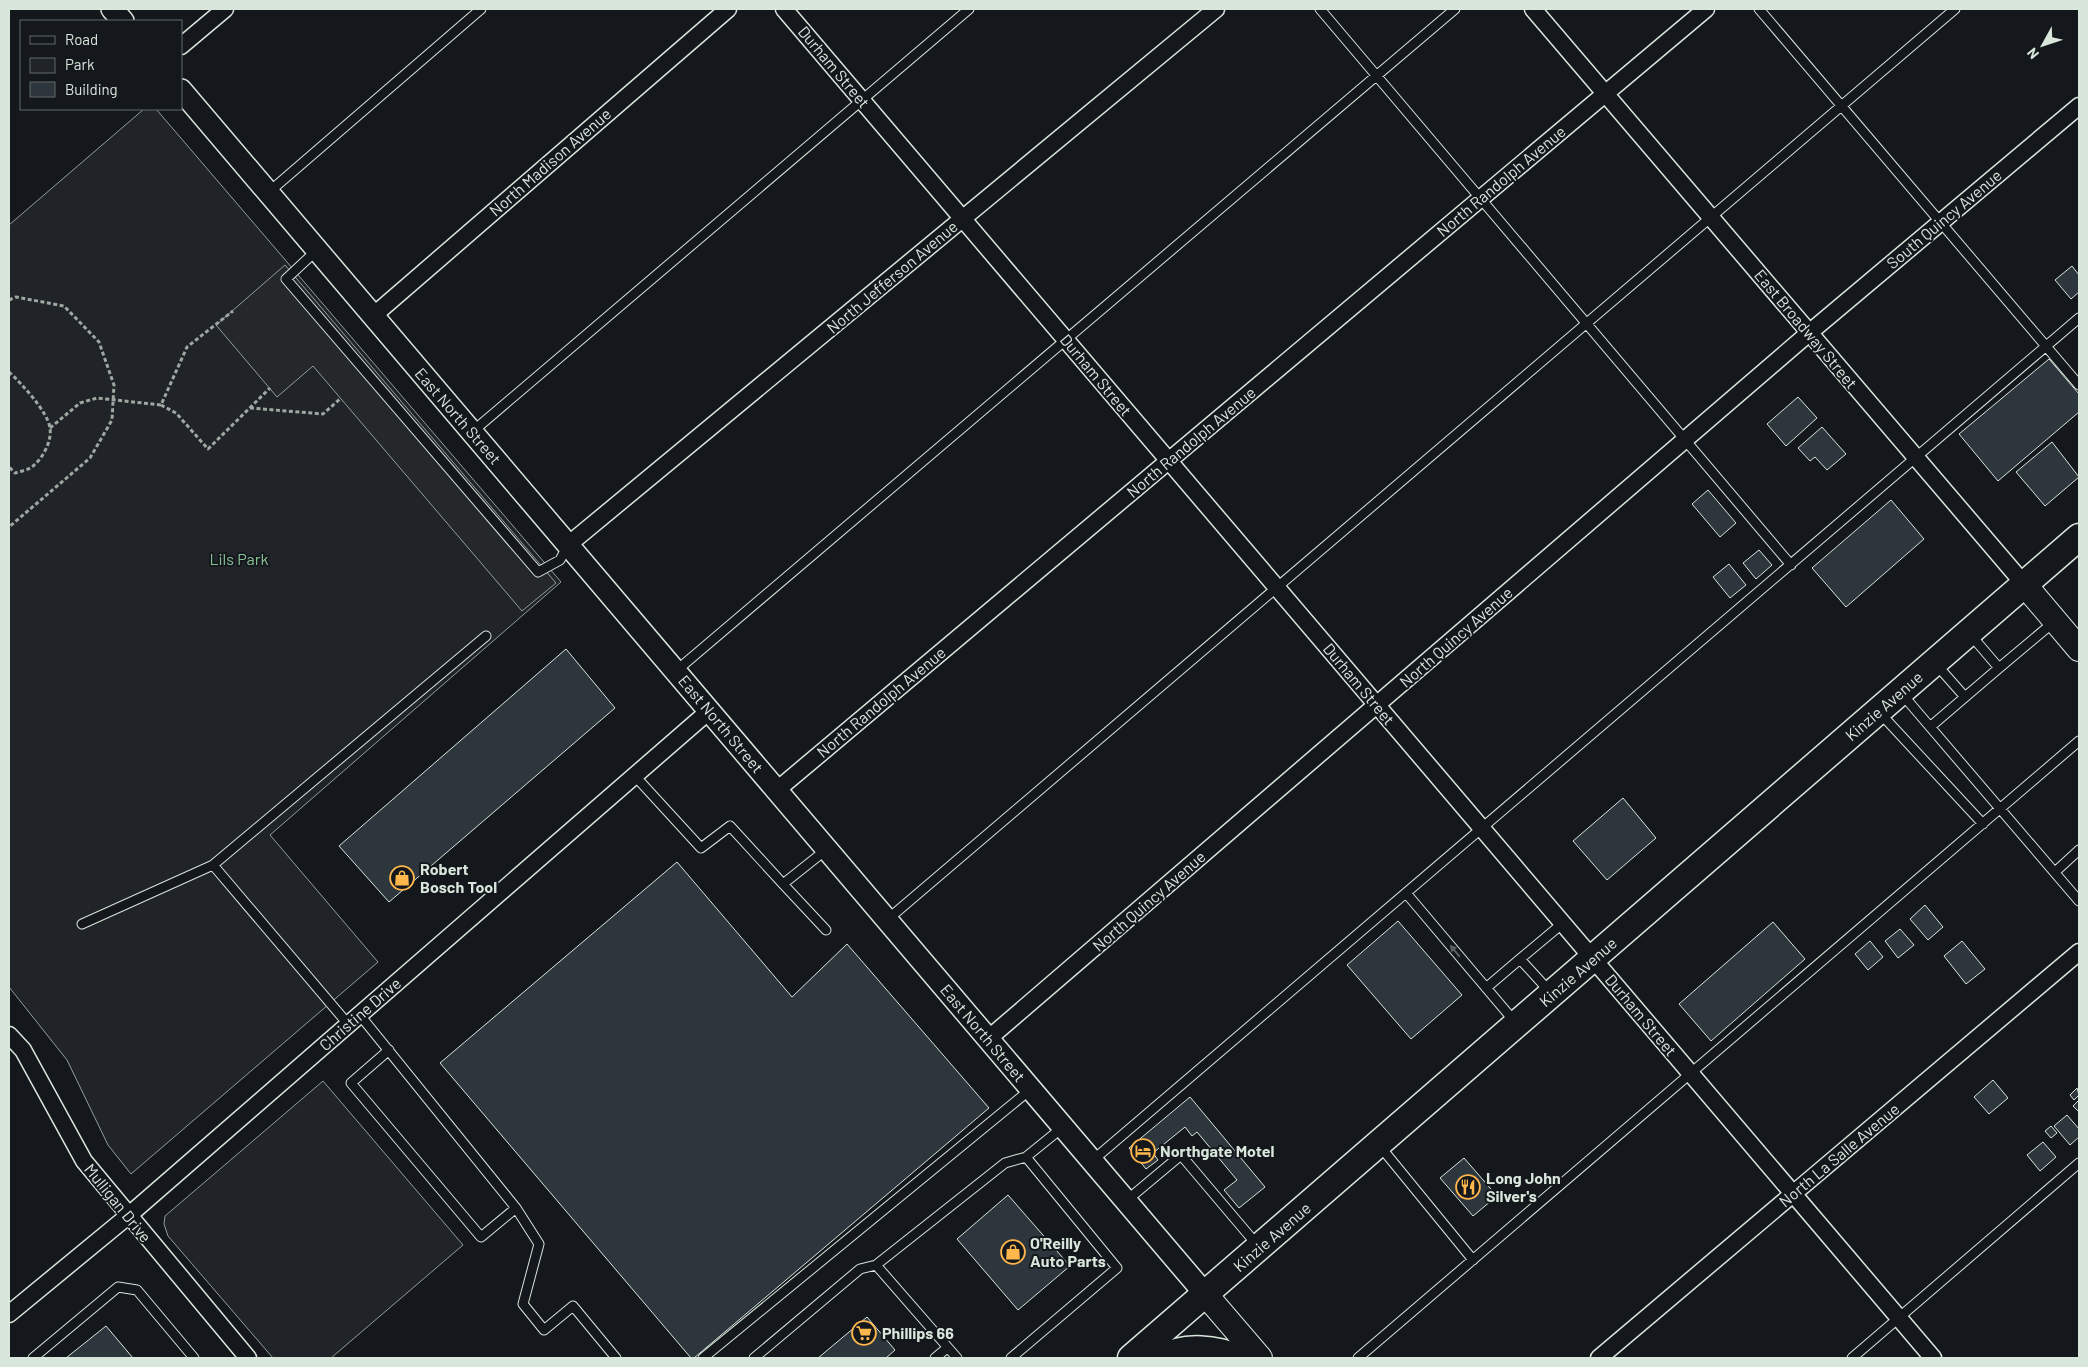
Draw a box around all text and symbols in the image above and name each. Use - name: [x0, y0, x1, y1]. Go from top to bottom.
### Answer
- legend: [20, 20, 182, 110]
- north arrow: [2018, 20, 2068, 70]
- street label: Durham Street: [795, 22, 874, 111]
- text: Road: [65, 30, 98, 48]
- text: N: [2023, 45, 2042, 63]
- text: Park: [65, 55, 95, 73]
- text: Building: [65, 80, 118, 98]
- street label: North Madison Avenue: [485, 104, 614, 220]
- street label: North Randolph Avenue: [1432, 121, 1569, 240]
- street label: South Quincy Avenue: [1882, 165, 2005, 272]
- street label: North Jefferson Avenue: [822, 216, 961, 337]
- street label: East Broadway Street: [1751, 265, 1862, 392]
- street label: Durham Street: [1057, 330, 1136, 419]
- street label: East North Street: [411, 364, 505, 468]
- street label: North Randolph Avenue: [1122, 382, 1259, 501]
- park label: Lils Park: [209, 549, 269, 568]
- street label: North Quincy Avenue: [1395, 582, 1516, 691]
- street label: Durham Street: [1320, 639, 1399, 728]
- street label: North Randolph Avenue: [812, 642, 949, 761]
- street label: Kinzie Avenue: [1841, 667, 1926, 744]
- street label: East North Street: [675, 671, 768, 776]
- street label: North Quincy Avenue: [1088, 846, 1209, 955]
- place label: Robert Bosch Tool: [420, 859, 497, 896]
- shop icon: Robert Bosch Tool: [389, 865, 415, 891]
- street label: Kinzie Avenue: [1535, 933, 1620, 1010]
- one-way arrow: [1449, 945, 1460, 958]
- street label: Durham Street: [1602, 970, 1681, 1059]
- street label: Christine Drive: [315, 973, 404, 1054]
- street label: East North Street: [937, 980, 1030, 1085]
- street label: North La Salle Avenue: [1775, 1099, 1903, 1210]
- hotel icon: Northgate Motel: [1130, 1138, 1156, 1164]
- place label: Northgate Motel: [1160, 1141, 1275, 1160]
- street label: Mulligan Drive: [81, 1160, 156, 1246]
- place label: Long John Silver's: [1486, 1168, 1561, 1205]
- restaurant icon: Long John Silver's: [1455, 1174, 1481, 1200]
- street label: Kinzie Avenue: [1229, 1198, 1314, 1275]
- place label: O'Reilly Auto Parts: [1030, 1233, 1106, 1270]
- shop icon: O'Reilly Auto Parts: [1000, 1239, 1026, 1265]
- supermarket icon: Phillips 66: [851, 1320, 877, 1346]
- place label: Phillips 66: [882, 1323, 954, 1342]

